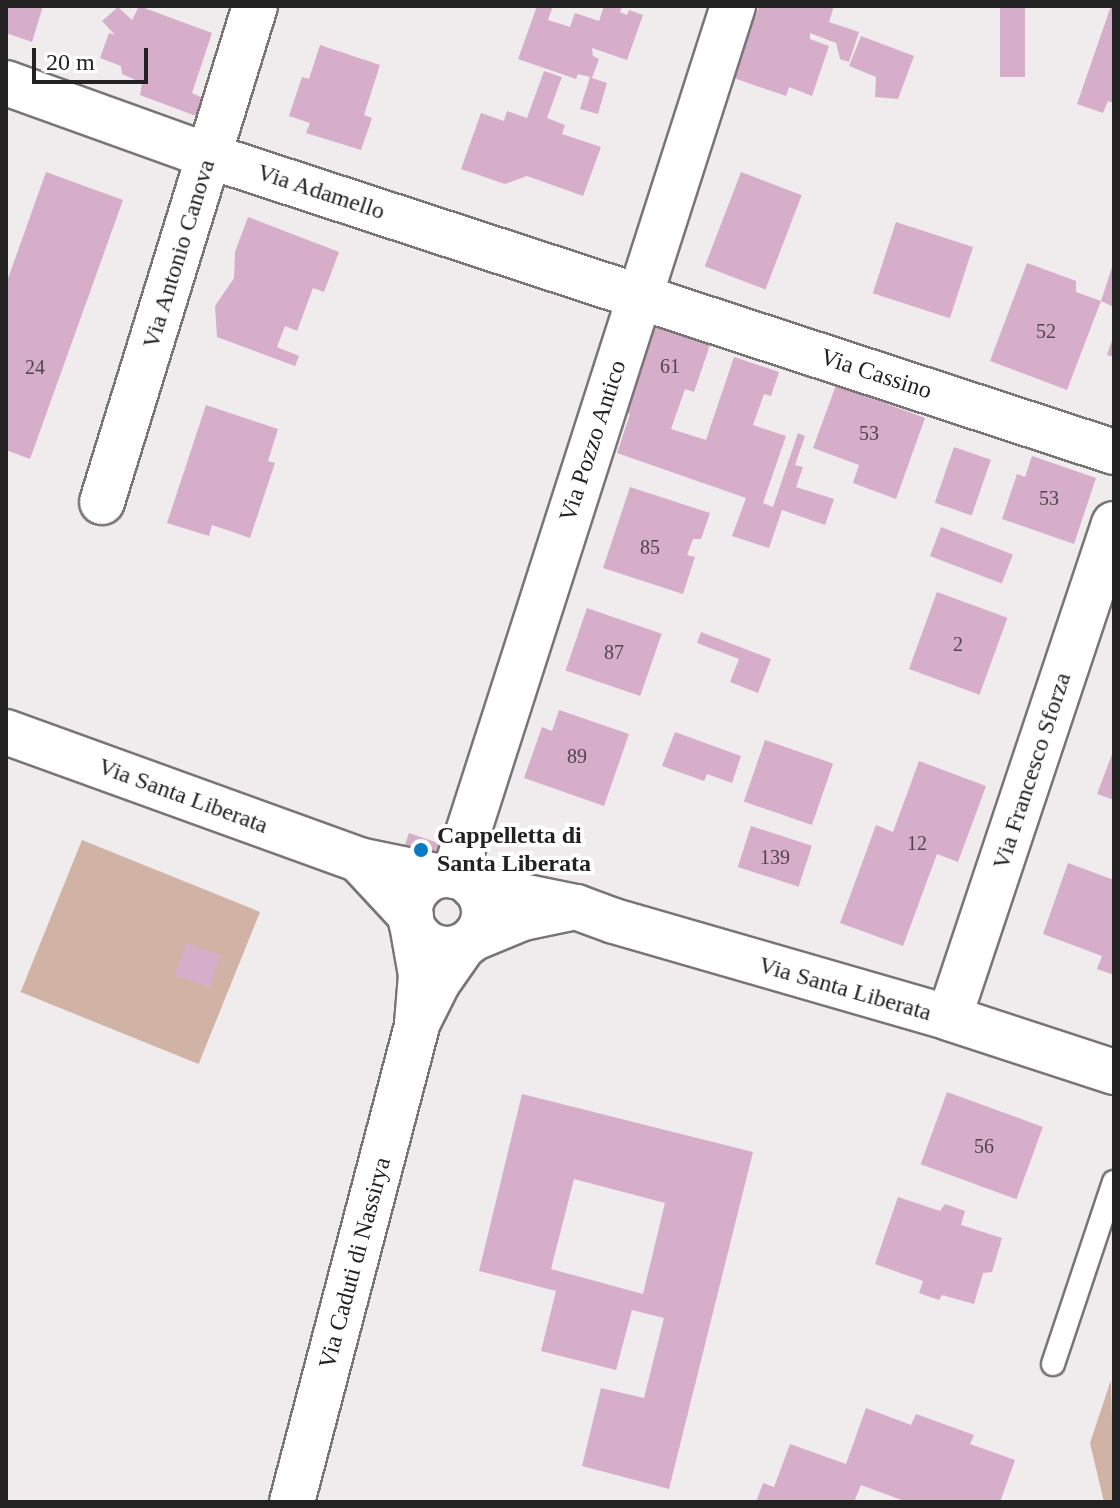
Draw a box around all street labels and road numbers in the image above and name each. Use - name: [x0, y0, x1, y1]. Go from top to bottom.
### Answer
- street label: Via Antonio Canova: [136, 156, 222, 352]
- street label: Via Adamello: [253, 158, 389, 226]
- street label: Via Cassino: [817, 343, 935, 405]
- street label: Via Pozzo Antico: [553, 356, 633, 526]
- street label: Via Francesco Sforza: [987, 669, 1077, 873]
- street label: Via Santa Liberata: [94, 752, 272, 840]
- street label: Via Santa Liberata: [755, 951, 935, 1027]
- street label: Via Caduti di Nassirya: [313, 1154, 397, 1372]

